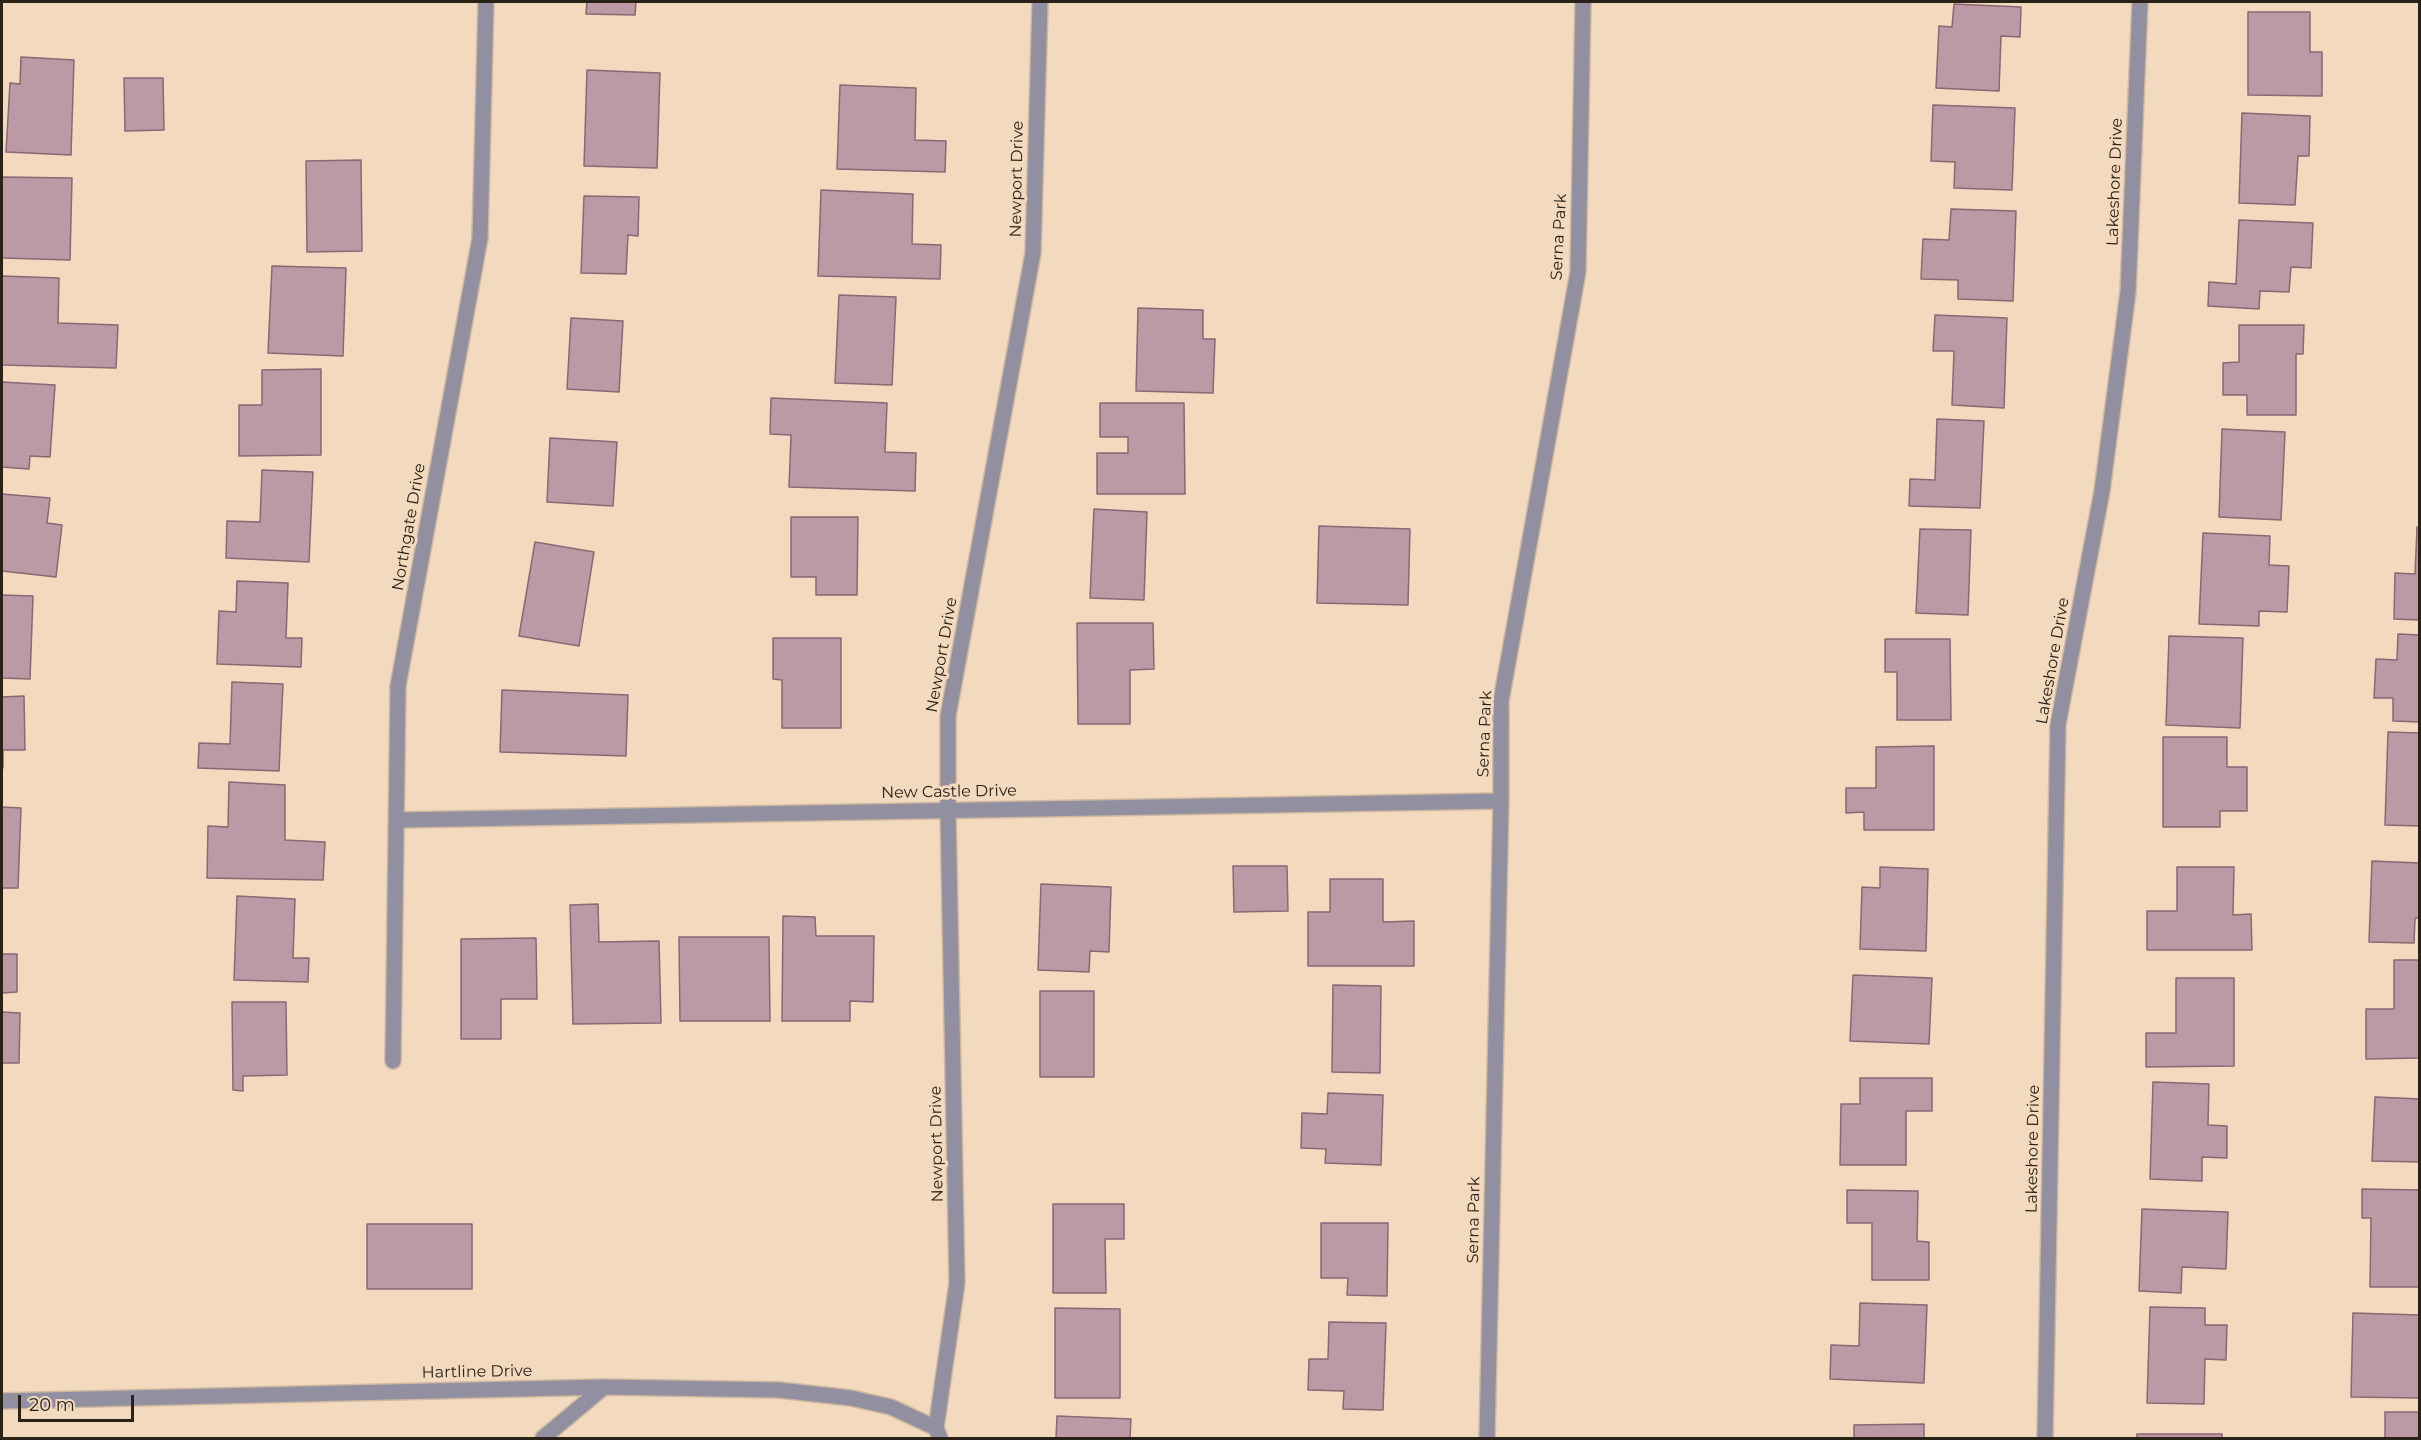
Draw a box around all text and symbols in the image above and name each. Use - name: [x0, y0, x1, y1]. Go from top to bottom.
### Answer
- street label: Lakeshore Drive: [2103, 118, 2127, 246]
- street label: Newport Drive: [1006, 120, 1028, 238]
- street label: Serna Park: [1547, 193, 1571, 281]
- street label: Northgate Drive: [388, 462, 430, 592]
- street label: Newport Drive: [922, 596, 962, 714]
- street label: Lakeshore Drive: [2032, 596, 2074, 726]
- street label: Serna Park: [1474, 690, 1496, 778]
- street label: New Castle Drive: [881, 781, 1017, 803]
- street label: Newport Drive: [926, 1085, 948, 1203]
- street label: Lakeshore Drive: [2022, 1085, 2044, 1213]
- street label: Serna Park: [1464, 1176, 1484, 1264]
- street label: Hartline Drive: [421, 1361, 533, 1383]
- scale bar: [21, 1383, 136, 1421]
- text: 20 m: [29, 1394, 75, 1416]

